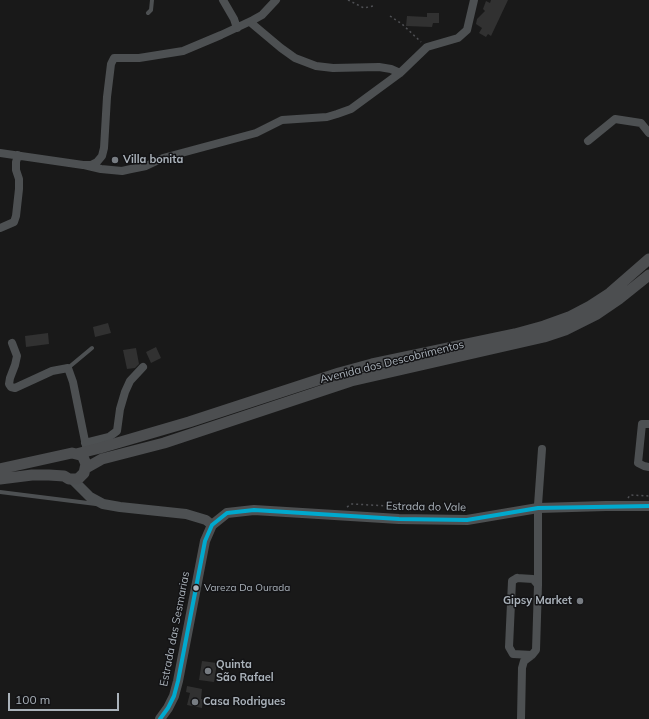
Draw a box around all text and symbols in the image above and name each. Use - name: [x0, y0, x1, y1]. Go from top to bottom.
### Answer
- place label: Villa bonita: [123, 153, 183, 167]
- marker: Villa bonita: [110, 155, 120, 165]
- street label: Avenida dos Descobrimentos: [319, 338, 465, 386]
- street label: Estrada do Vale: [386, 500, 466, 514]
- street label: Estrada das Sesmarias: [157, 570, 193, 688]
- place label: Vareza Da Ourada: [204, 582, 290, 594]
- marker: Vareza Da Ourada: [191, 583, 201, 593]
- place label: Gipsy Market: [503, 594, 572, 608]
- marker: Gipsy Market: [575, 596, 585, 606]
- place label: Quinta São Rafael: [216, 658, 274, 684]
- marker: Quinta São Rafael: [203, 666, 213, 676]
- scale bar: [10, 685, 121, 711]
- text: 100 m: [15, 692, 50, 707]
- place label: Casa Rodrigues: [203, 695, 286, 709]
- marker: Casa Rodrigues: [190, 697, 200, 707]

